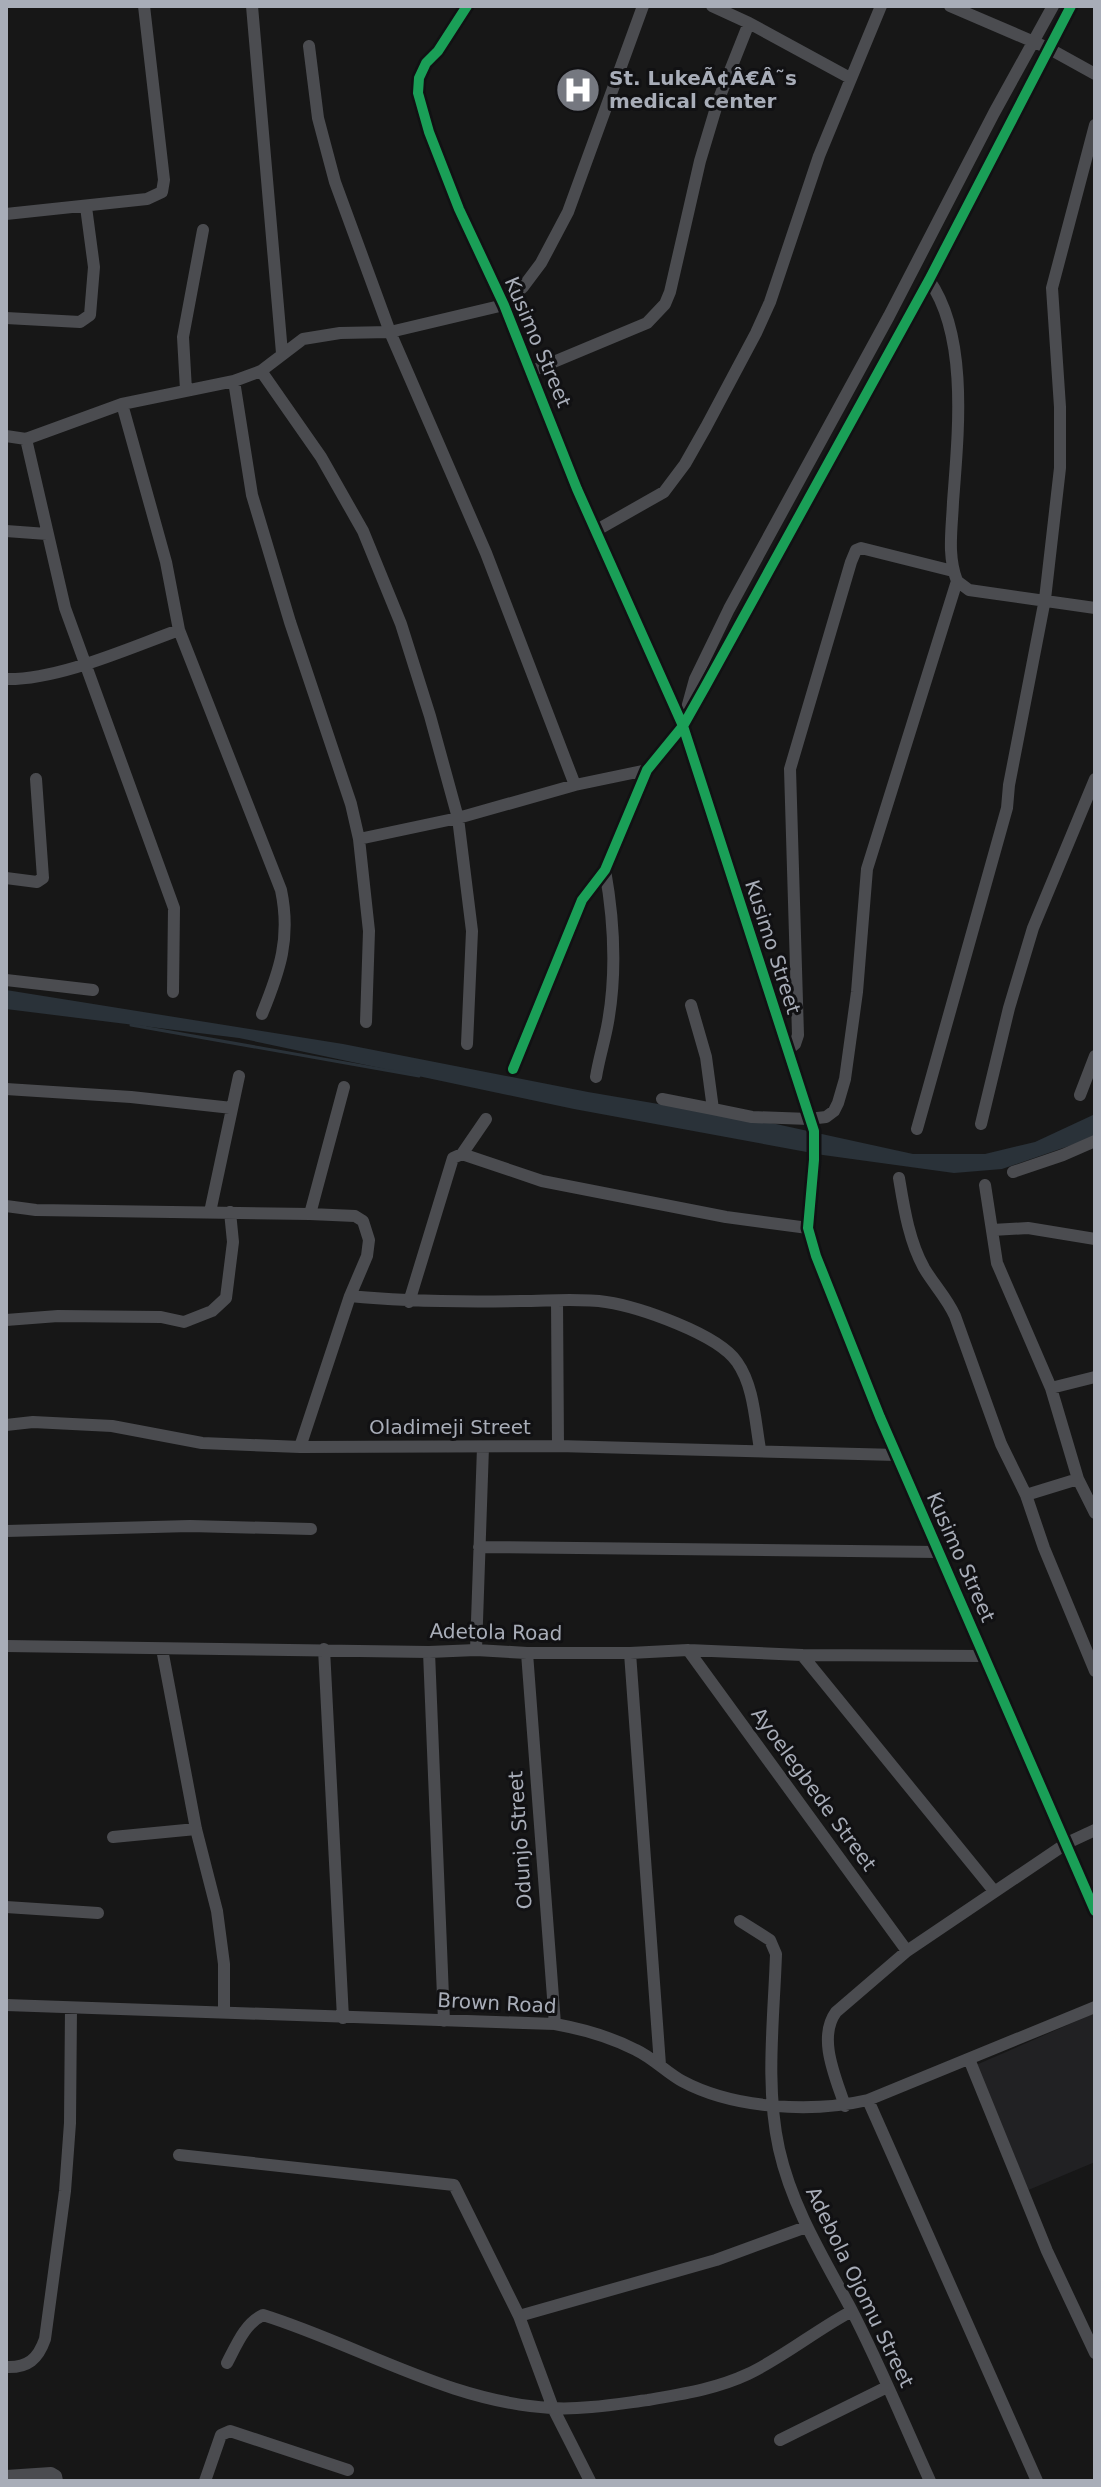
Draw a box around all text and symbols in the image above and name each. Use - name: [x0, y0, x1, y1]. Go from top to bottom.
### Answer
- hospital icon: St. LukeÃ¢Â€Â˜s medical center: [554, 66, 602, 114]
- place label: St. LukeÃ¢Â€Â˜s medical center: [609, 66, 797, 113]
- street label: Kusimo Street: [500, 273, 576, 411]
- street label: Kusimo Street: [740, 877, 806, 1017]
- street label: Oladimeji Street: [369, 1415, 531, 1439]
- street label: Kusimo Street: [922, 1488, 1000, 1626]
- street label: Adetola Road: [429, 1619, 563, 1645]
- street label: Ayoelegbede Street: [747, 1703, 882, 1876]
- street label: Odunjo Street: [503, 1770, 537, 1910]
- street label: Brown Road: [437, 1988, 557, 2018]
- street label: Adebola Ojomu Street: [801, 2183, 919, 2391]

